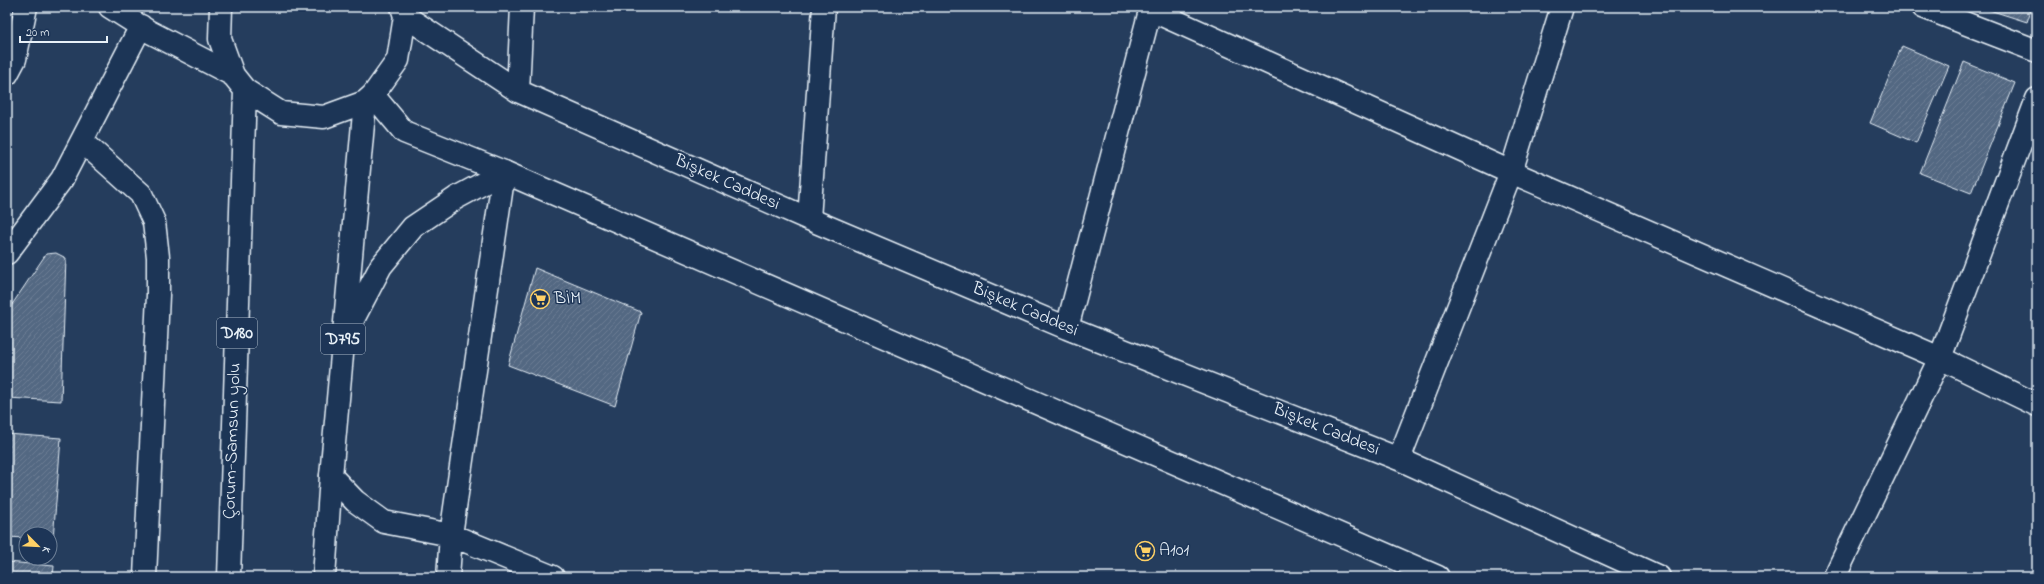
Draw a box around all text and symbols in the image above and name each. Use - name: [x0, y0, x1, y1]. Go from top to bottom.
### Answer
- scale bar: [20, 18, 107, 44]
- text: 20 m: [26, 24, 49, 42]
- street label: Bişkek Caddesi: [669, 148, 784, 218]
- street label: Bişkek Caddesi: [967, 276, 1082, 344]
- place label: BİM: [553, 286, 581, 312]
- supermarket icon: BİM: [529, 288, 551, 310]
- road number: D180: [217, 318, 257, 348]
- road number: D795: [321, 324, 365, 354]
- street label: Çorum-Samsun yolu: [217, 362, 249, 520]
- street label: Bişkek Caddesi: [1268, 396, 1383, 463]
- north arrow: [18, 526, 58, 566]
- place label: A101: [1159, 538, 1190, 564]
- supermarket icon: A101: [1134, 540, 1156, 562]
- text: K: [38, 544, 55, 556]

